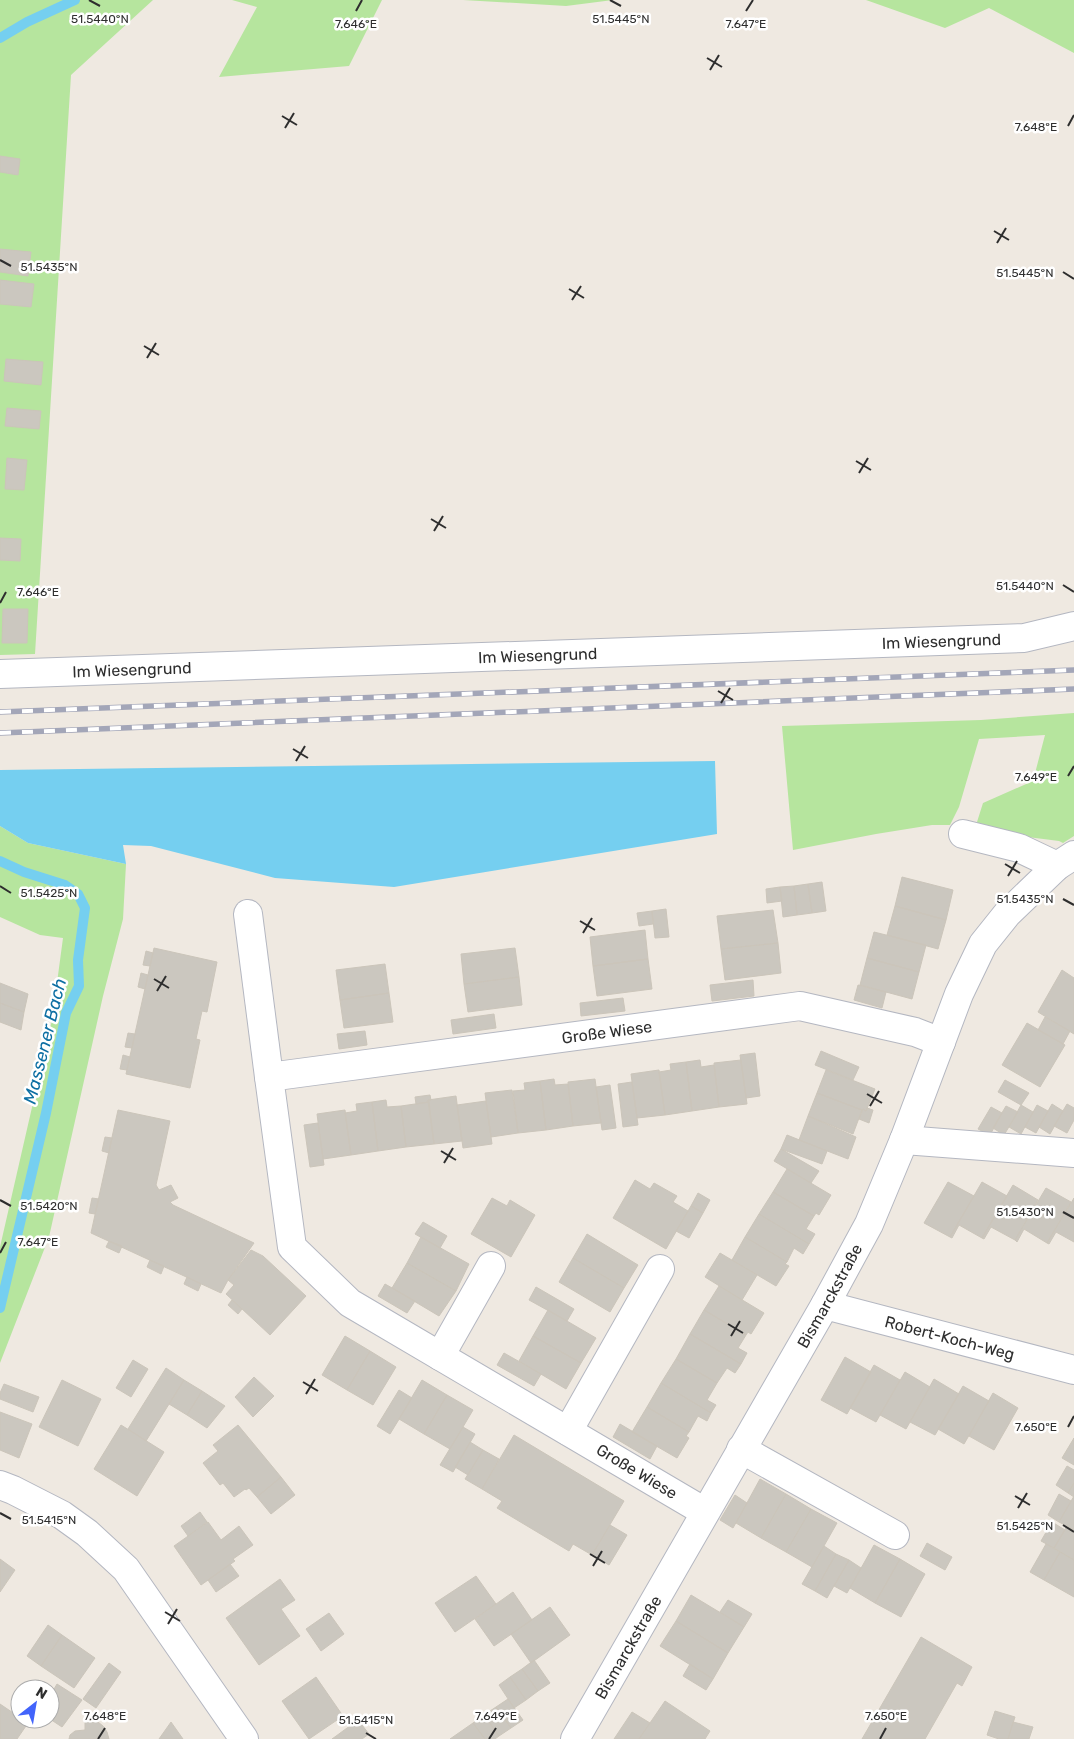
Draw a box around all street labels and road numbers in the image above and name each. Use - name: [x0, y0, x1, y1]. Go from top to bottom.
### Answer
- street label: Im Wiesengrund: [881, 630, 1001, 653]
- street label: Im Wiesengrund: [478, 644, 598, 667]
- street label: Im Wiesengrund: [72, 658, 192, 681]
- street label: Große Wiese: [561, 1017, 653, 1048]
- street label: Bismarckstraße: [793, 1241, 866, 1352]
- street label: Robert-Koch-Weg: [883, 1312, 1017, 1364]
- street label: Große Wiese: [593, 1440, 681, 1503]
- street label: Bismarckstraße: [591, 1592, 666, 1703]

